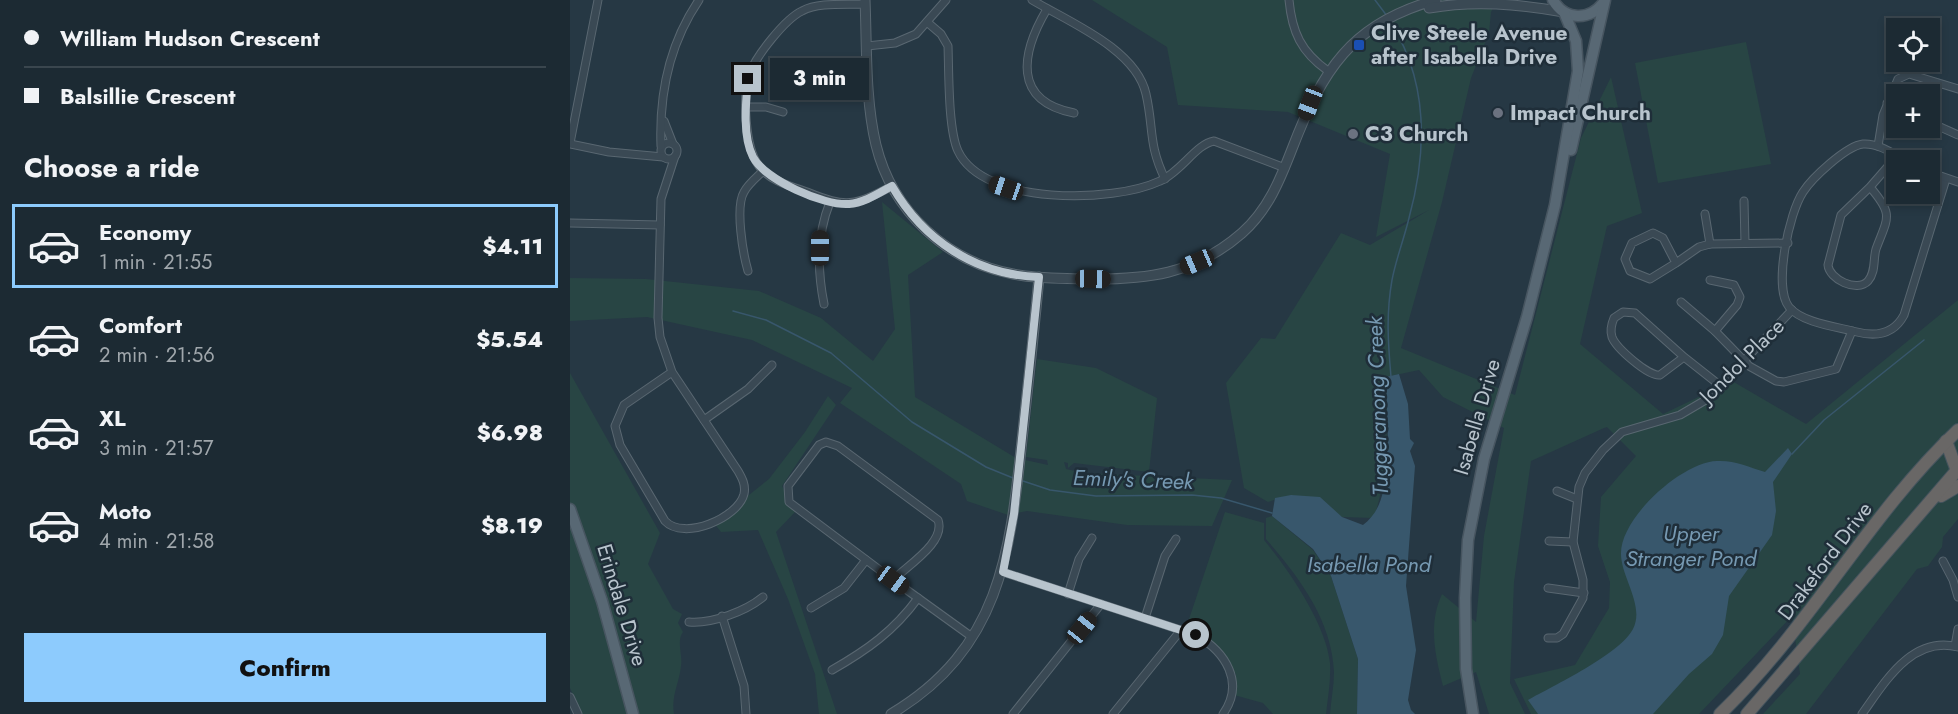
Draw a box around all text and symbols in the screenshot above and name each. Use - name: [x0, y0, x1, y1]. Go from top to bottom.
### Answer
- place label: Clive Steele Avenue after Isabella Drive: [1371, 18, 1568, 72]
- map controls: [1886, 18, 1940, 204]
- button: locate: [1886, 18, 1940, 72]
- text: William Hudson Crescent: [60, 22, 320, 54]
- marker: Clive Steele Avenue after Isabella Drive: [1352, 38, 1366, 52]
- callout: 3 min: [769, 58, 868, 100]
- text: 3 min: [793, 64, 846, 93]
- route end: [734, 65, 761, 92]
- text: Balsillie Crescent: [60, 80, 236, 112]
- car: [1295, 83, 1325, 123]
- button: +: [1886, 84, 1940, 138]
- place label: Impact Church: [1510, 98, 1651, 128]
- marker: Impact Church: [1491, 106, 1505, 120]
- place label: C3 Church: [1365, 119, 1468, 149]
- marker: C3 Church: [1346, 127, 1360, 141]
- text: Choose a ride: [24, 148, 199, 187]
- button: −: [1886, 150, 1940, 204]
- car: [986, 174, 1026, 202]
- text: Economy: [99, 216, 191, 248]
- icon: car: [27, 219, 81, 273]
- text: $4.11: [483, 230, 543, 262]
- car: [811, 230, 829, 266]
- car: [1177, 247, 1217, 277]
- text: 1 min · 21:55: [99, 248, 212, 277]
- car: [1075, 270, 1111, 288]
- text: Comfort: [99, 309, 182, 341]
- icon: car: [27, 312, 81, 366]
- street label: Jondol Place: [1691, 312, 1791, 412]
- water label: Tuggeranong Creek: [1358, 314, 1396, 497]
- text: $5.54: [476, 323, 543, 355]
- text: 2 min · 21:56: [99, 341, 215, 370]
- street label: Isabella Drive: [1446, 355, 1508, 478]
- text: XL: [99, 402, 126, 434]
- icon: car: [27, 405, 81, 459]
- text: $6.98: [477, 416, 543, 448]
- text: 3 min · 21:57: [99, 434, 213, 463]
- water label: Emily's Creek: [1072, 461, 1195, 497]
- text: Moto: [99, 495, 152, 527]
- street label: Drakeford Drive: [1771, 496, 1880, 626]
- icon: car: [27, 498, 81, 552]
- text: $8.19: [481, 509, 543, 541]
- water label: Upper Stranger Pond: [1626, 517, 1758, 574]
- text: 4 min · 21:58: [99, 527, 215, 556]
- street label: Erindale Drive: [589, 540, 655, 670]
- water label: Isabella Pond: [1307, 548, 1433, 580]
- car: [873, 562, 913, 598]
- car: [1064, 608, 1100, 648]
- route start: [1182, 621, 1209, 648]
- button: Confirm: [24, 633, 546, 702]

